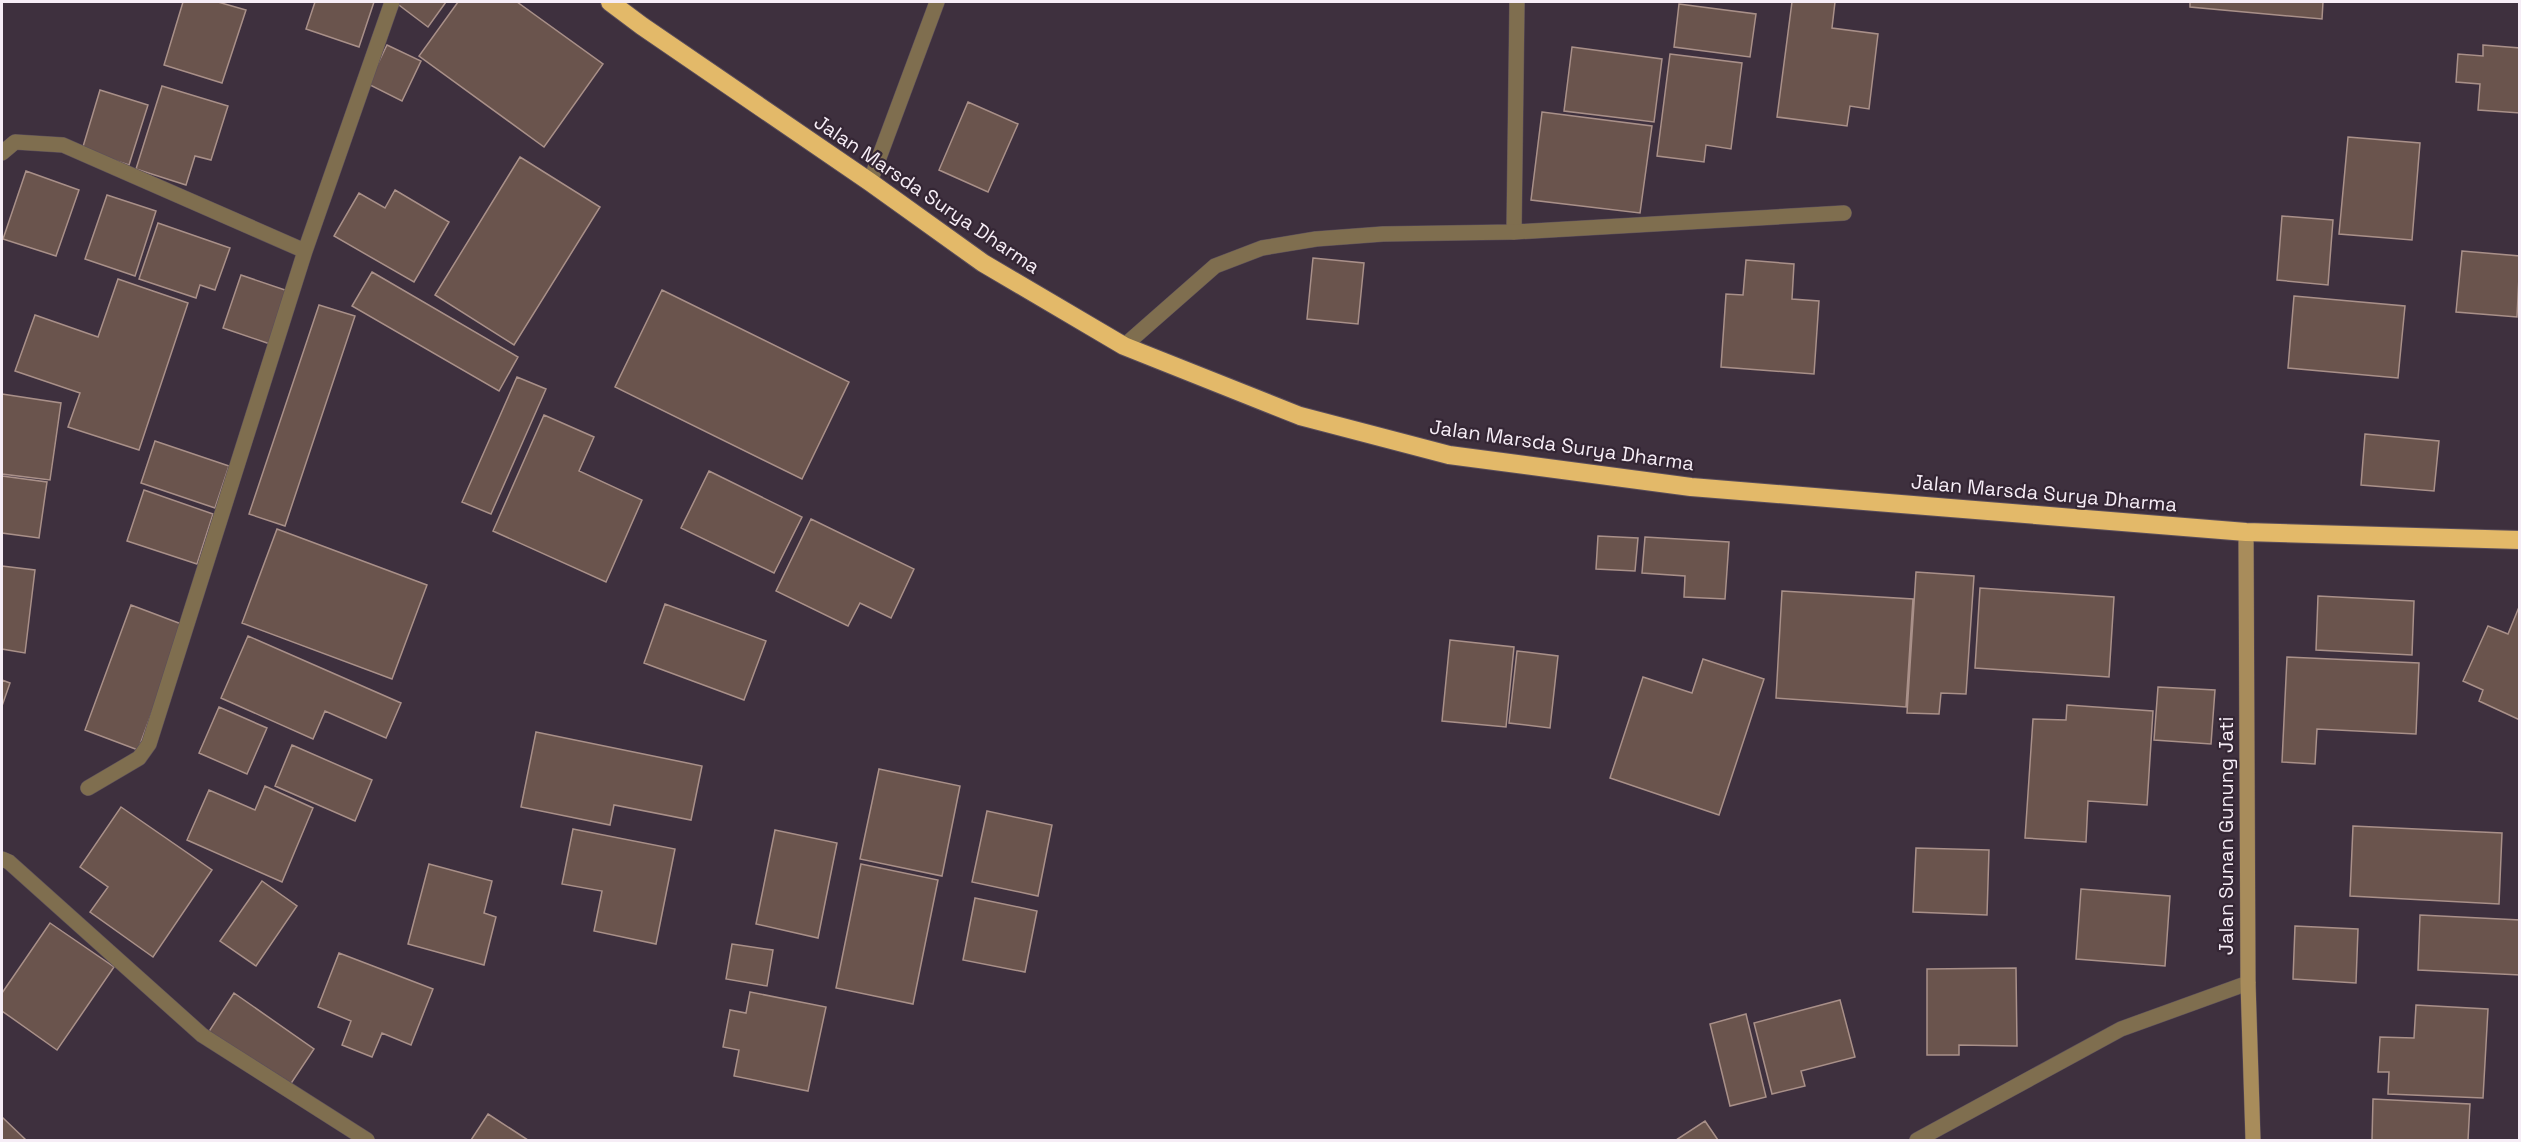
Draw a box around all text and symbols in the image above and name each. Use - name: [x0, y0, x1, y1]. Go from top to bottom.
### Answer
- street label: Jalan Marsda Surya Dharma: [809, 109, 1045, 279]
- street label: Jalan Marsda Surya Dharma: [1428, 414, 1696, 476]
- street label: Jalan Marsda Surya Dharma: [1910, 468, 2178, 518]
- street label: Jalan Sunan Gunung Jati: [2213, 717, 2239, 955]

